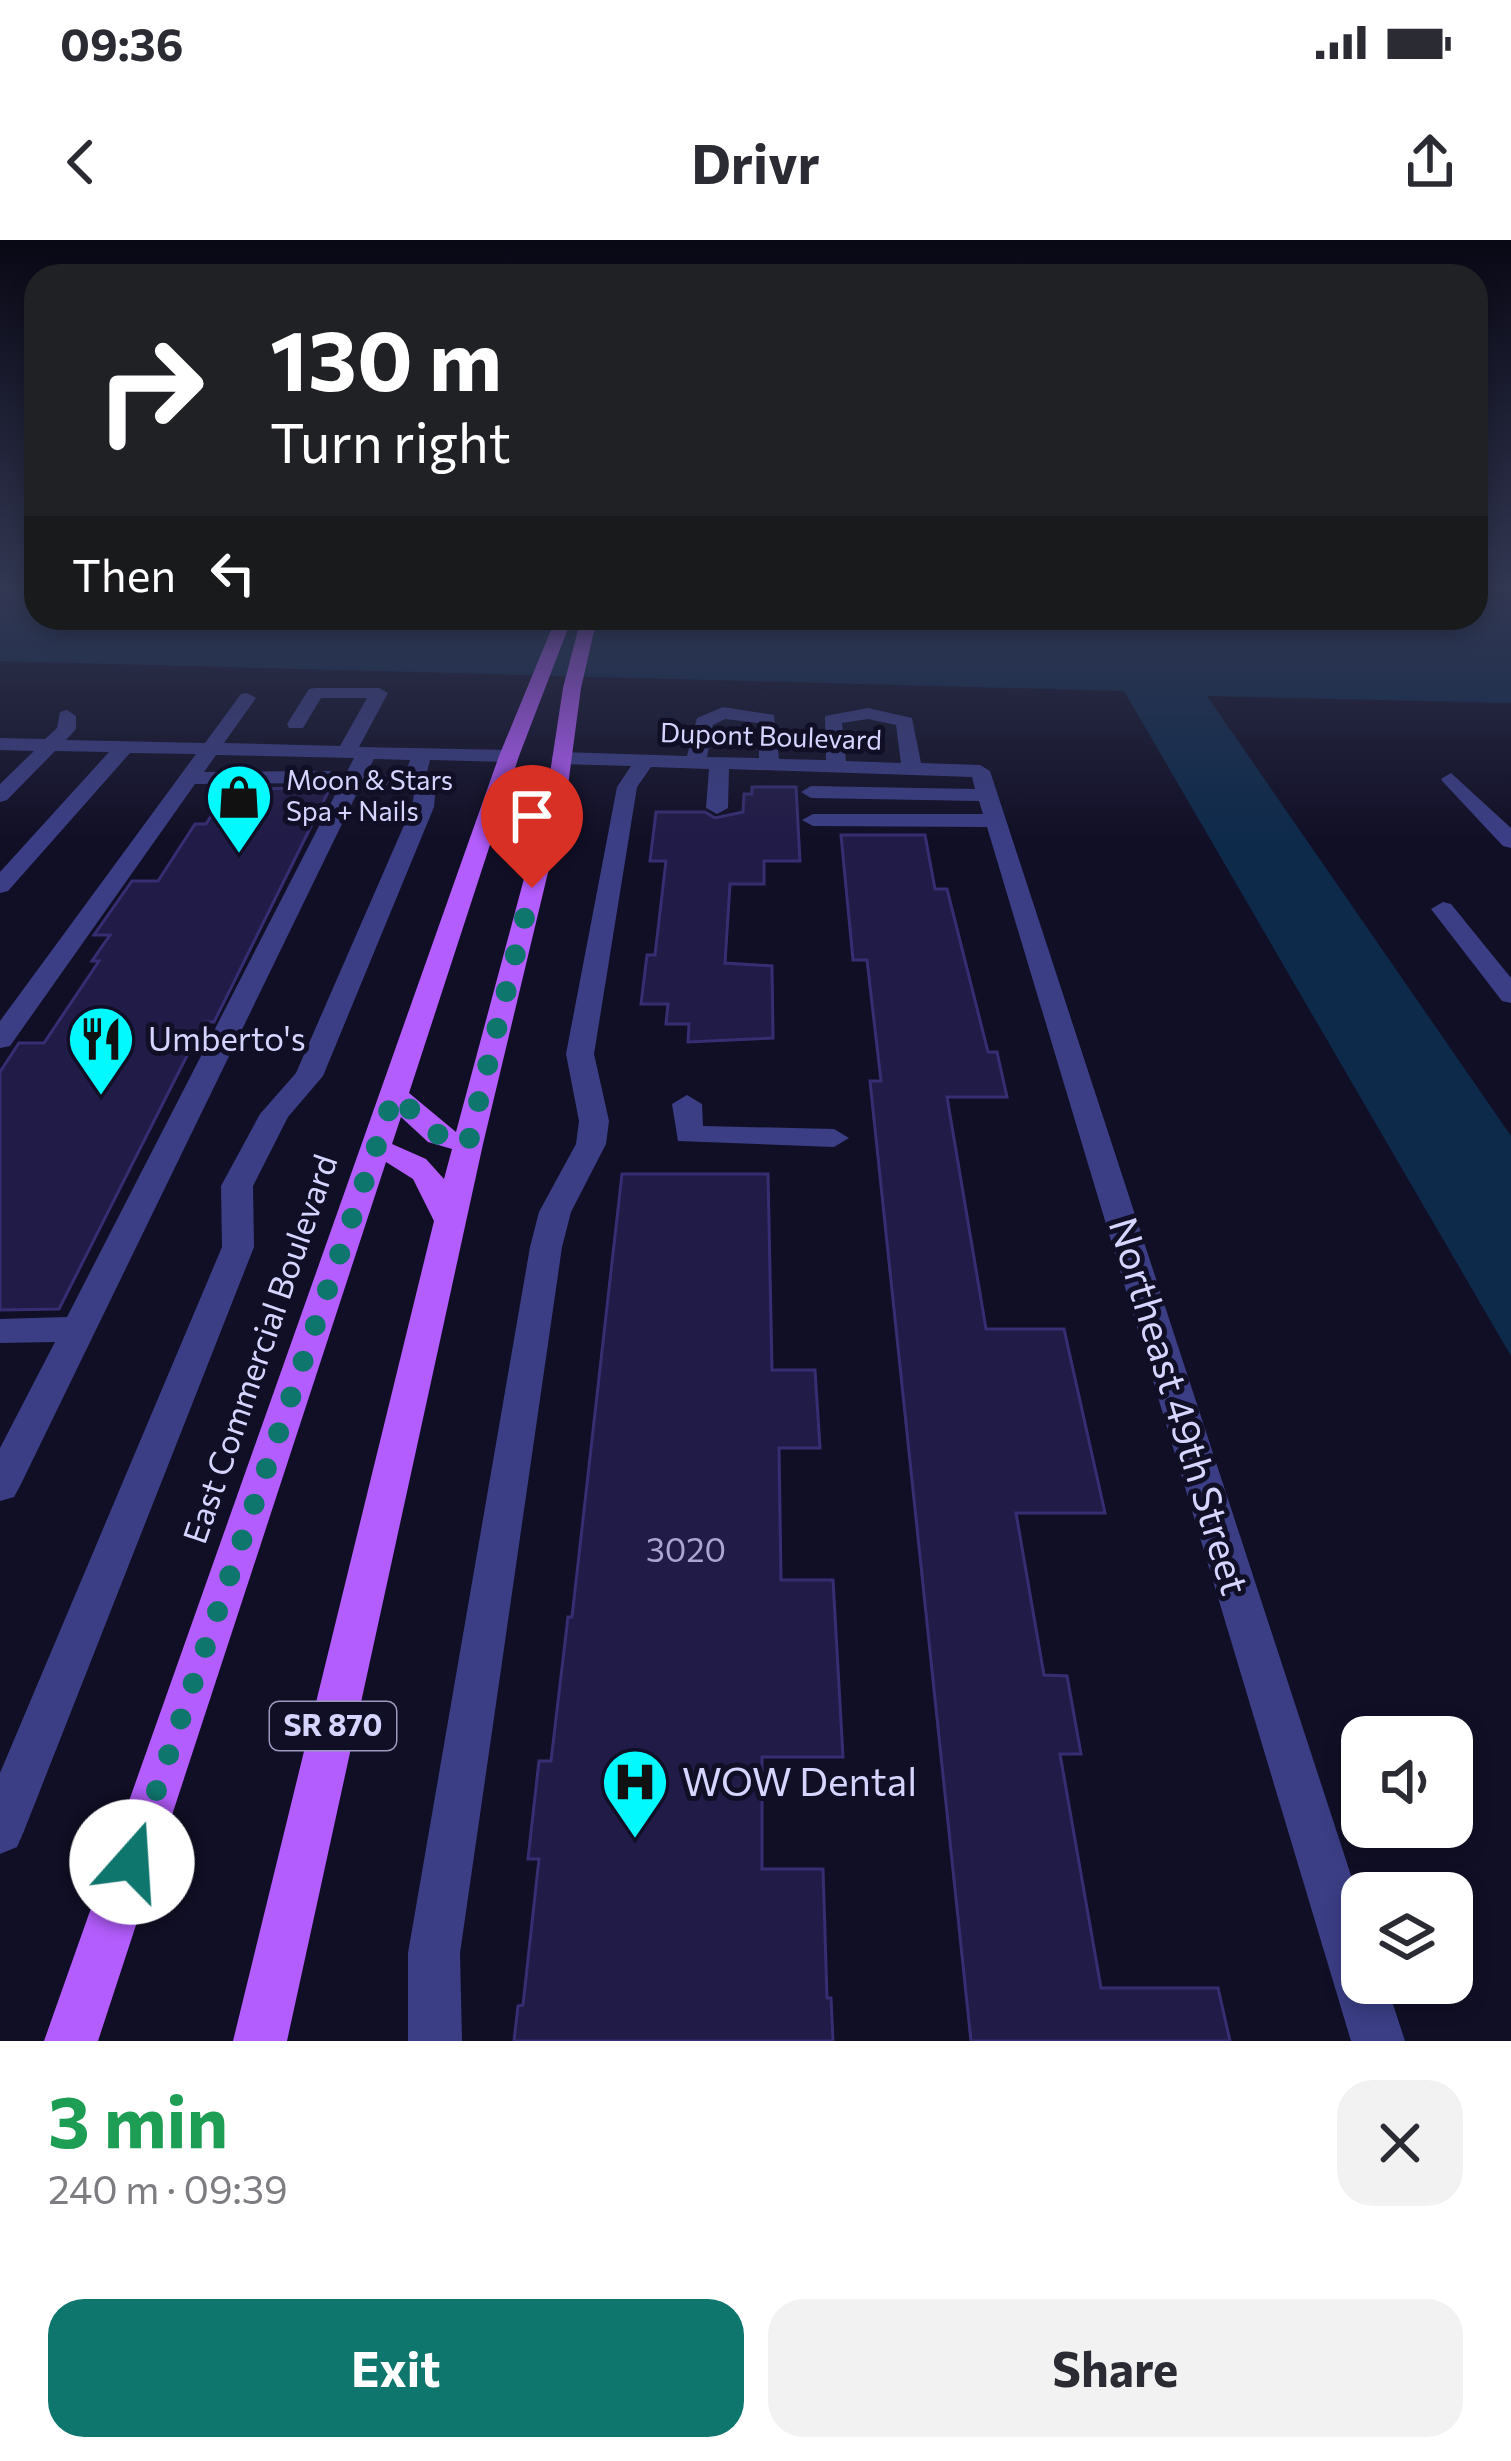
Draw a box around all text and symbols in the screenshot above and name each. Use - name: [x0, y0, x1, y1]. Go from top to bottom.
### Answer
- text: 09:36: [60, 15, 184, 70]
- icon: back: [48, 129, 114, 195]
- text: Drivr: [691, 129, 820, 195]
- icon: share: [1397, 129, 1463, 195]
- text: 130 m: [270, 306, 502, 408]
- icon: right: [72, 312, 228, 468]
- text: Turn right: [270, 408, 511, 474]
- icon: left: [200, 540, 266, 606]
- text: Then: [72, 546, 176, 601]
- street label: Dupont Boulevard: [660, 715, 882, 756]
- shop icon: Moon & Stars Spa + Nails: [204, 762, 274, 856]
- place label: Moon & Stars Spa + Nails: [286, 763, 453, 827]
- pin: [481, 765, 583, 888]
- icon: arrive: [499, 783, 565, 849]
- restaurant icon: Umberto's: [66, 1004, 136, 1098]
- place label: Umberto's: [148, 1017, 306, 1058]
- street label: East Commercial Boulevard: [173, 1149, 344, 1548]
- street label: Northeast 49th Street: [1101, 1211, 1261, 1600]
- house number: 3020: [646, 1528, 726, 1569]
- road number: SR 870: [270, 1702, 396, 1750]
- map controls: [1341, 1716, 1473, 2004]
- button: sound: [1341, 1716, 1473, 1848]
- hospital icon: WOW Dental: [600, 1747, 670, 1841]
- place label: WOW Dental: [682, 1756, 917, 1804]
- position arrow: [69, 1799, 195, 1925]
- button: layers: [1341, 1872, 1473, 2004]
- text: 3 min: [48, 2075, 228, 2163]
- button: close: [1337, 2080, 1463, 2206]
- text: 240 m · 09:39: [48, 2164, 288, 2212]
- button: Exit: [48, 2299, 744, 2437]
- button: Share: [768, 2299, 1463, 2437]

